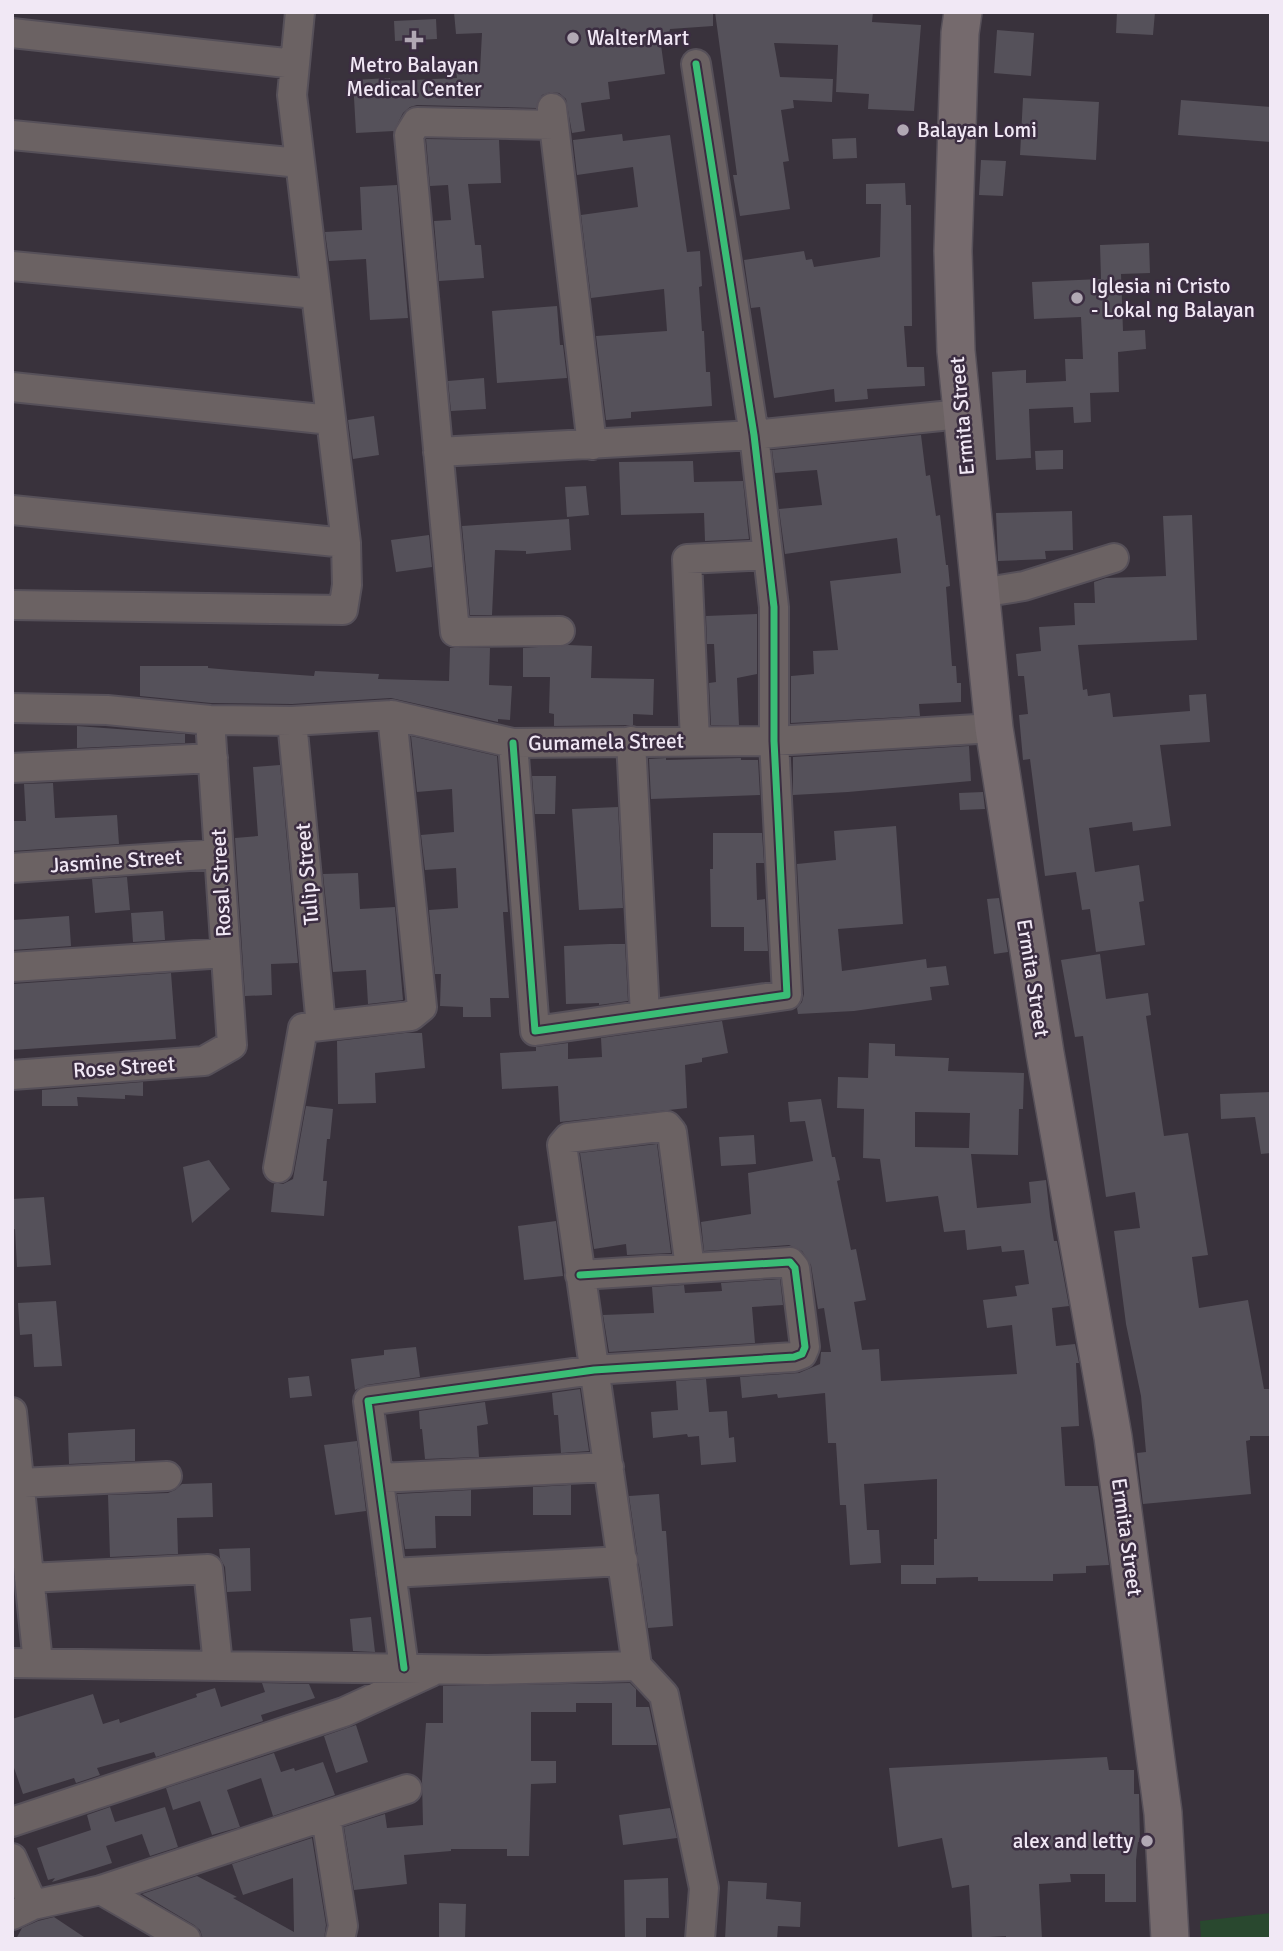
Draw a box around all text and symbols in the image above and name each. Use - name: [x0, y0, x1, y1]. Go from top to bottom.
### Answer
- place label: WalterMart: [587, 25, 689, 51]
- marker: Metro Balayan Medical Center: [404, 30, 424, 50]
- marker: WalterMart: [565, 30, 581, 46]
- place label: Metro Balayan Medical Center: [346, 52, 482, 102]
- place label: Balayan Lomi: [917, 117, 1037, 143]
- marker: Balayan Lomi: [895, 122, 911, 138]
- place label: Iglesia ni Cristo - Lokal ng Balayan: [1091, 273, 1255, 323]
- marker: Iglesia ni Cristo - Lokal ng Balayan: [1069, 290, 1085, 306]
- street label: Ermita Street: [944, 355, 980, 477]
- street label: Gumamela Street: [528, 728, 684, 756]
- street label: Tulip Street: [290, 822, 324, 926]
- street label: Rosal Street: [205, 828, 237, 938]
- street label: Jasmine Street: [49, 843, 183, 879]
- street label: Ermita Street: [1011, 917, 1055, 1039]
- street label: Rose Street: [72, 1050, 176, 1084]
- street label: Ermita Street: [1106, 1476, 1148, 1598]
- place label: alex and letty: [1013, 1828, 1133, 1854]
- marker: alex and letty: [1139, 1833, 1155, 1849]

